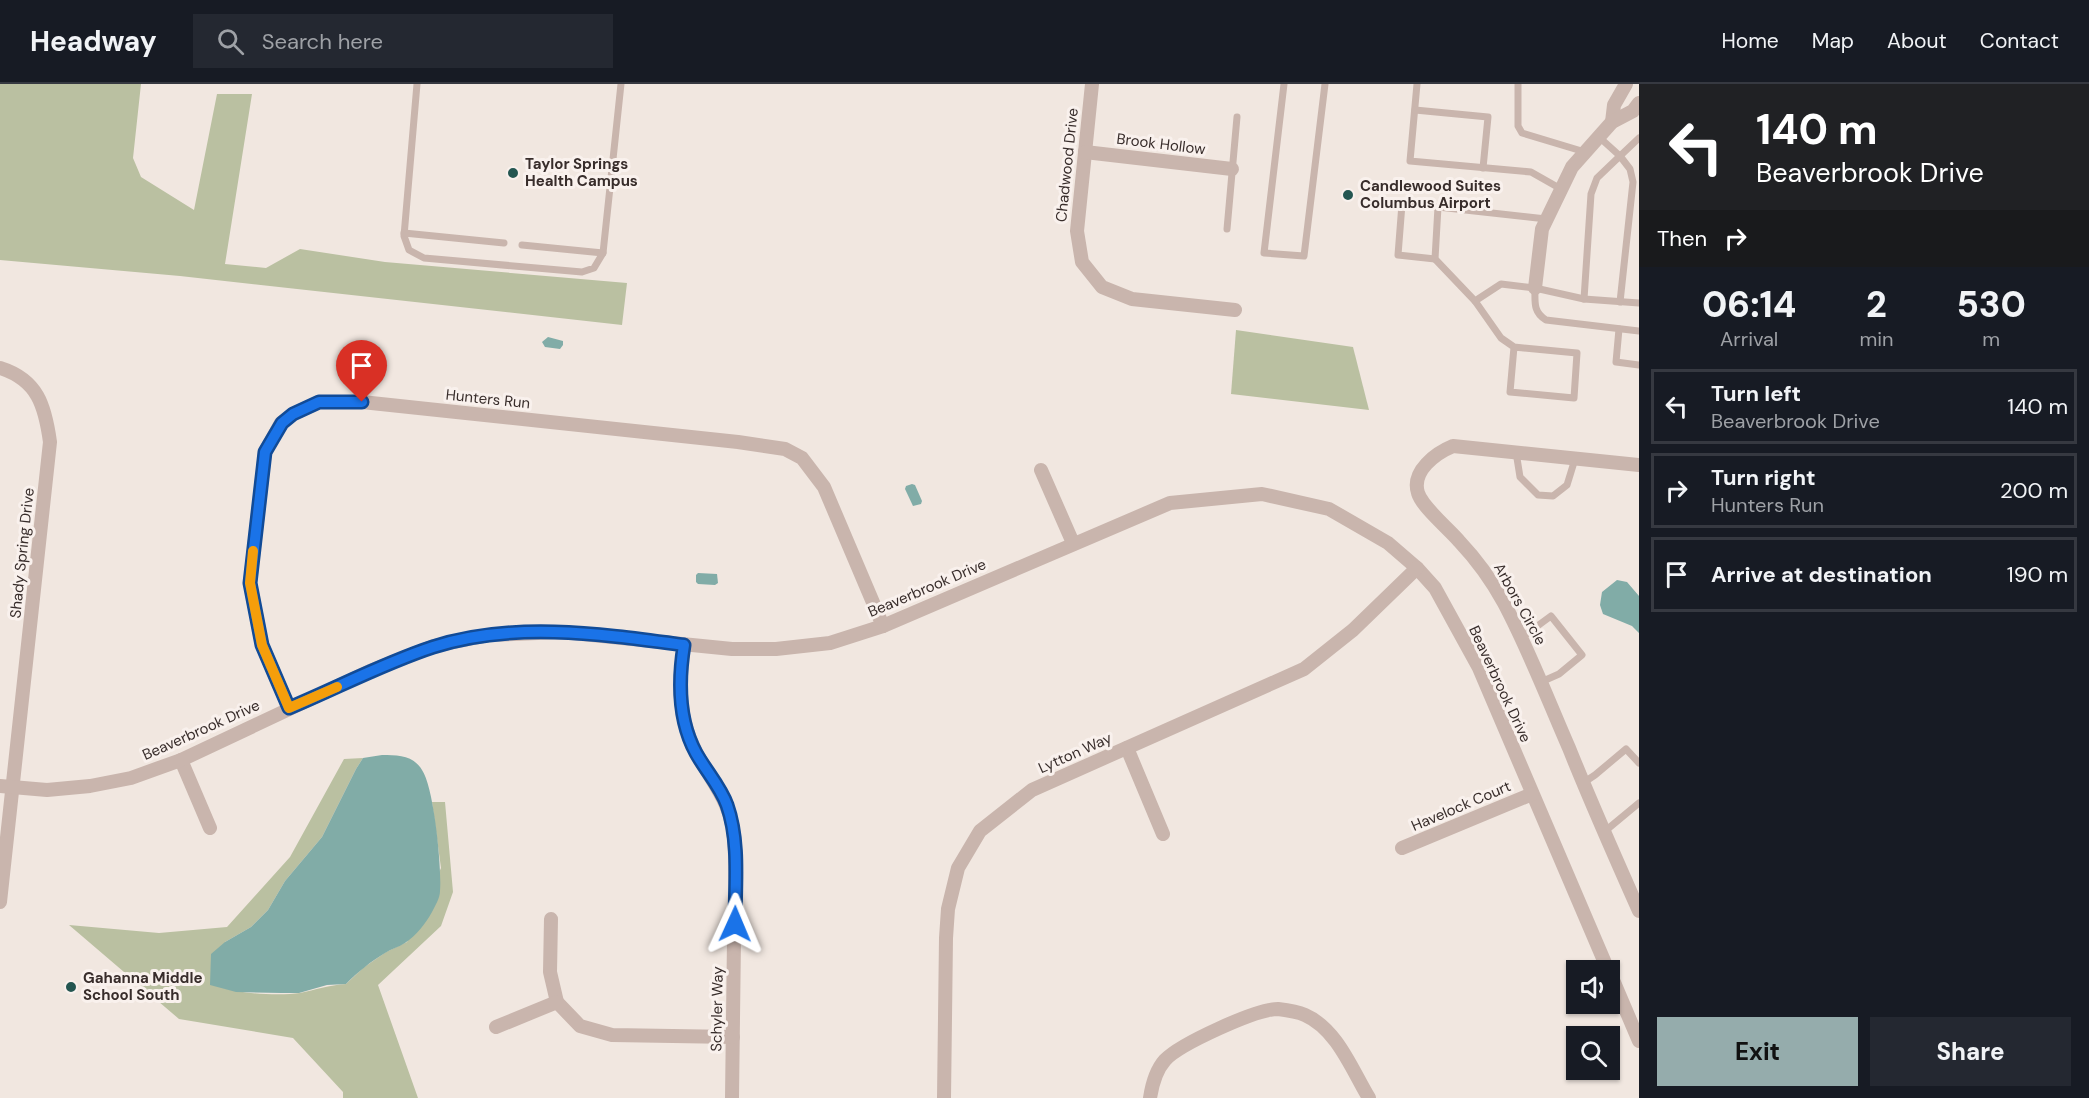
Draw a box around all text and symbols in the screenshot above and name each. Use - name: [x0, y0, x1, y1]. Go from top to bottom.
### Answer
- search box: [193, 14, 613, 68]
- text: Headway: [30, 23, 157, 60]
- icon: search: [214, 25, 247, 58]
- text: Search here: [262, 27, 383, 56]
- text: Home: [1721, 27, 1779, 55]
- text: Map: [1812, 27, 1854, 55]
- text: About: [1887, 27, 1947, 55]
- text: Contact: [1980, 27, 2059, 55]
- text: 140 m: [1756, 102, 1878, 157]
- street label: Chadwood Drive: [1051, 107, 1083, 223]
- icon: left: [1657, 108, 1735, 186]
- street label: Brook Hollow: [1115, 129, 1207, 159]
- place label: Taylor Springs Health Campus: [525, 154, 638, 191]
- text: Beaverbrook Drive: [1756, 155, 1984, 190]
- marker: Taylor Springs Health Campus: [506, 166, 520, 180]
- place label: Candlewood Suites Columbus Airport: [1360, 176, 1501, 213]
- marker: Candlewood Suites Columbus Airport: [1341, 188, 1355, 202]
- icon: right: [1719, 222, 1752, 255]
- text: Then: [1657, 224, 1707, 253]
- text: 06:14: [1702, 281, 1796, 328]
- text: 2: [1866, 281, 1887, 328]
- text: 530: [1956, 281, 2026, 328]
- text: Arrival: [1720, 326, 1778, 352]
- text: min: [1859, 326, 1894, 352]
- text: m: [1982, 326, 2000, 352]
- pin: [336, 340, 387, 402]
- icon: arrive: [345, 349, 378, 382]
- text: Turn left: [1711, 379, 1801, 408]
- street label: Hunters Run: [445, 385, 531, 413]
- icon: left: [1660, 390, 1693, 423]
- text: 140 m: [2007, 392, 2068, 421]
- text: Beaverbrook Drive: [1711, 408, 1880, 434]
- text: Turn right: [1711, 463, 1816, 492]
- icon: right: [1660, 474, 1693, 507]
- text: 200 m: [2000, 476, 2068, 505]
- street label: Shady Spring Drive: [5, 487, 39, 619]
- text: Hunters Run: [1711, 492, 1824, 518]
- street label: Beaverbrook Drive: [865, 554, 989, 622]
- icon: arrive: [1660, 558, 1693, 591]
- street label: Arbors Circle: [1489, 559, 1551, 649]
- text: Arrive at destination: [1711, 560, 1932, 589]
- text: 190 m: [2007, 560, 2068, 589]
- street label: Beaverbrook Drive: [1464, 622, 1536, 746]
- street label: Beaverbrook Drive: [139, 695, 263, 765]
- street label: Lytton Way: [1035, 728, 1115, 778]
- street label: Havelock Court: [1408, 776, 1514, 836]
- position arrow: [703, 892, 767, 956]
- map controls: [1566, 960, 1620, 1080]
- button: sound: [1566, 960, 1620, 1014]
- street label: Schyler Way: [706, 965, 728, 1052]
- place label: Gahanna Middle School South: [83, 968, 202, 1005]
- marker: Gahanna Middle School South: [64, 980, 78, 994]
- button: Exit: [1657, 1017, 1858, 1086]
- button: Share: [1870, 1017, 2071, 1086]
- button: search: [1566, 1026, 1620, 1080]

